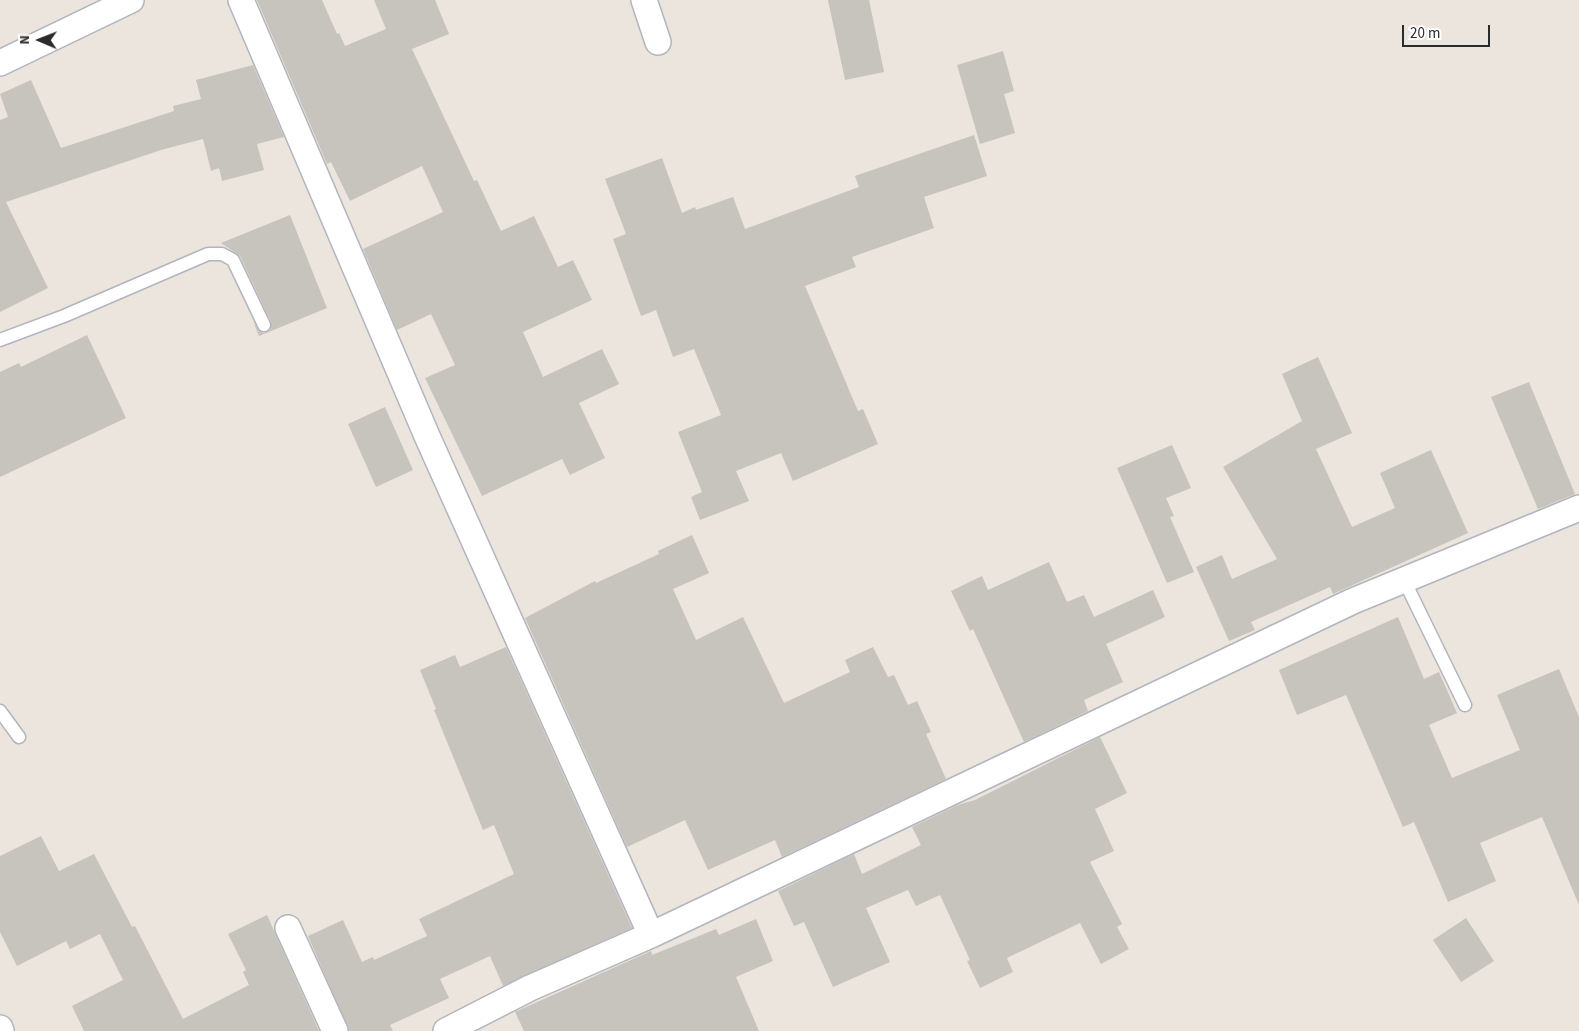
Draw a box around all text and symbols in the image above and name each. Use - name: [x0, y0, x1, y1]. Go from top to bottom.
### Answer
- north arrow: [15, 15, 65, 65]
- scale bar: [1404, 15, 1492, 47]
- text: 20 m: [1410, 23, 1440, 44]
- text: N: [15, 35, 35, 45]

